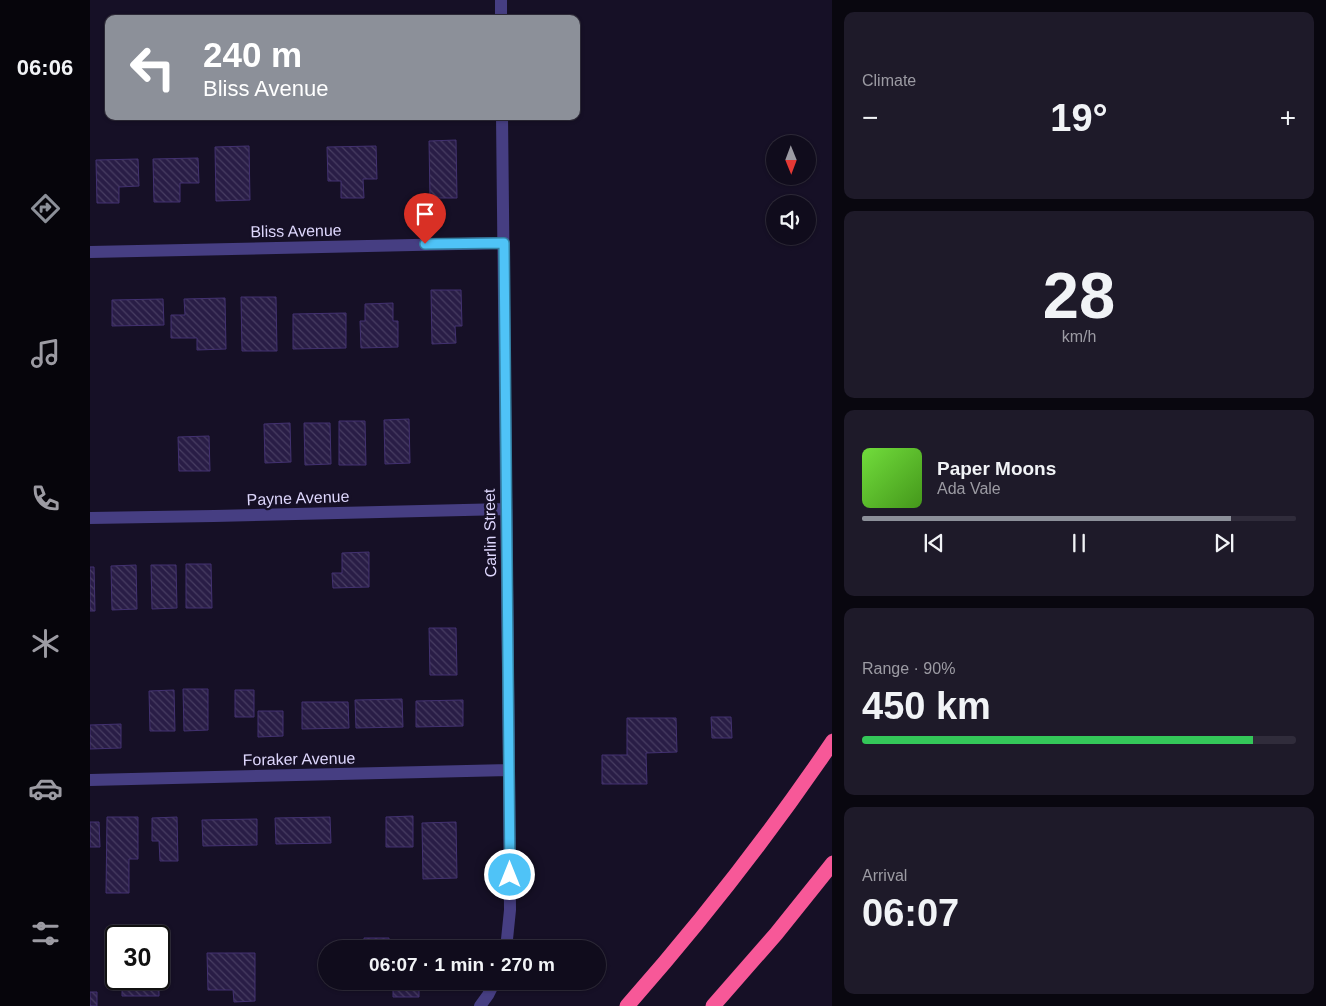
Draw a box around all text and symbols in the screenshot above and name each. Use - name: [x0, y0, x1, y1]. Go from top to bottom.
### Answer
- icon: left: [120, 35, 185, 100]
- text: 240 m: [203, 35, 302, 74]
- text: 06:06: [17, 55, 73, 80]
- text: Climate: [862, 72, 916, 89]
- text: Bliss Avenue: [203, 76, 329, 101]
- text: 19°: [1050, 97, 1108, 139]
- text: −: [862, 102, 878, 133]
- text: +: [1280, 102, 1296, 133]
- north arrow: [766, 135, 816, 185]
- map controls: [766, 135, 816, 245]
- icon: directions: [28, 191, 63, 226]
- pin: [404, 193, 446, 244]
- button: sound: [766, 195, 816, 245]
- icon: arrive: [411, 200, 439, 228]
- street label: Bliss Avenue: [250, 222, 342, 240]
- text: 28: [1043, 259, 1115, 332]
- text: km/h: [1062, 328, 1096, 345]
- icon: music: [28, 336, 63, 371]
- text: Paper Moons: [937, 458, 1056, 479]
- text: Ada Vale: [937, 480, 1001, 497]
- icon: phone: [28, 481, 63, 516]
- street label: Payne Avenue: [246, 488, 350, 508]
- street label: Carlin Street: [481, 488, 499, 578]
- icon: previous: [920, 529, 948, 557]
- icon: pause: [1065, 529, 1093, 557]
- icon: next: [1210, 529, 1238, 557]
- icon: climate: [28, 626, 63, 661]
- text: Range · 90%: [862, 660, 955, 677]
- text: 450 km: [862, 685, 991, 727]
- street label: Foraker Avenue: [243, 750, 356, 768]
- icon: car: [28, 771, 63, 806]
- position arrow: [483, 848, 535, 900]
- text: Arrival: [862, 867, 907, 884]
- text: 06:07: [862, 892, 959, 934]
- icon: filters: [28, 916, 63, 951]
- speed limit sign: 30: [105, 925, 170, 990]
- text: 06:07 · 1 min · 270 m: [369, 954, 555, 975]

